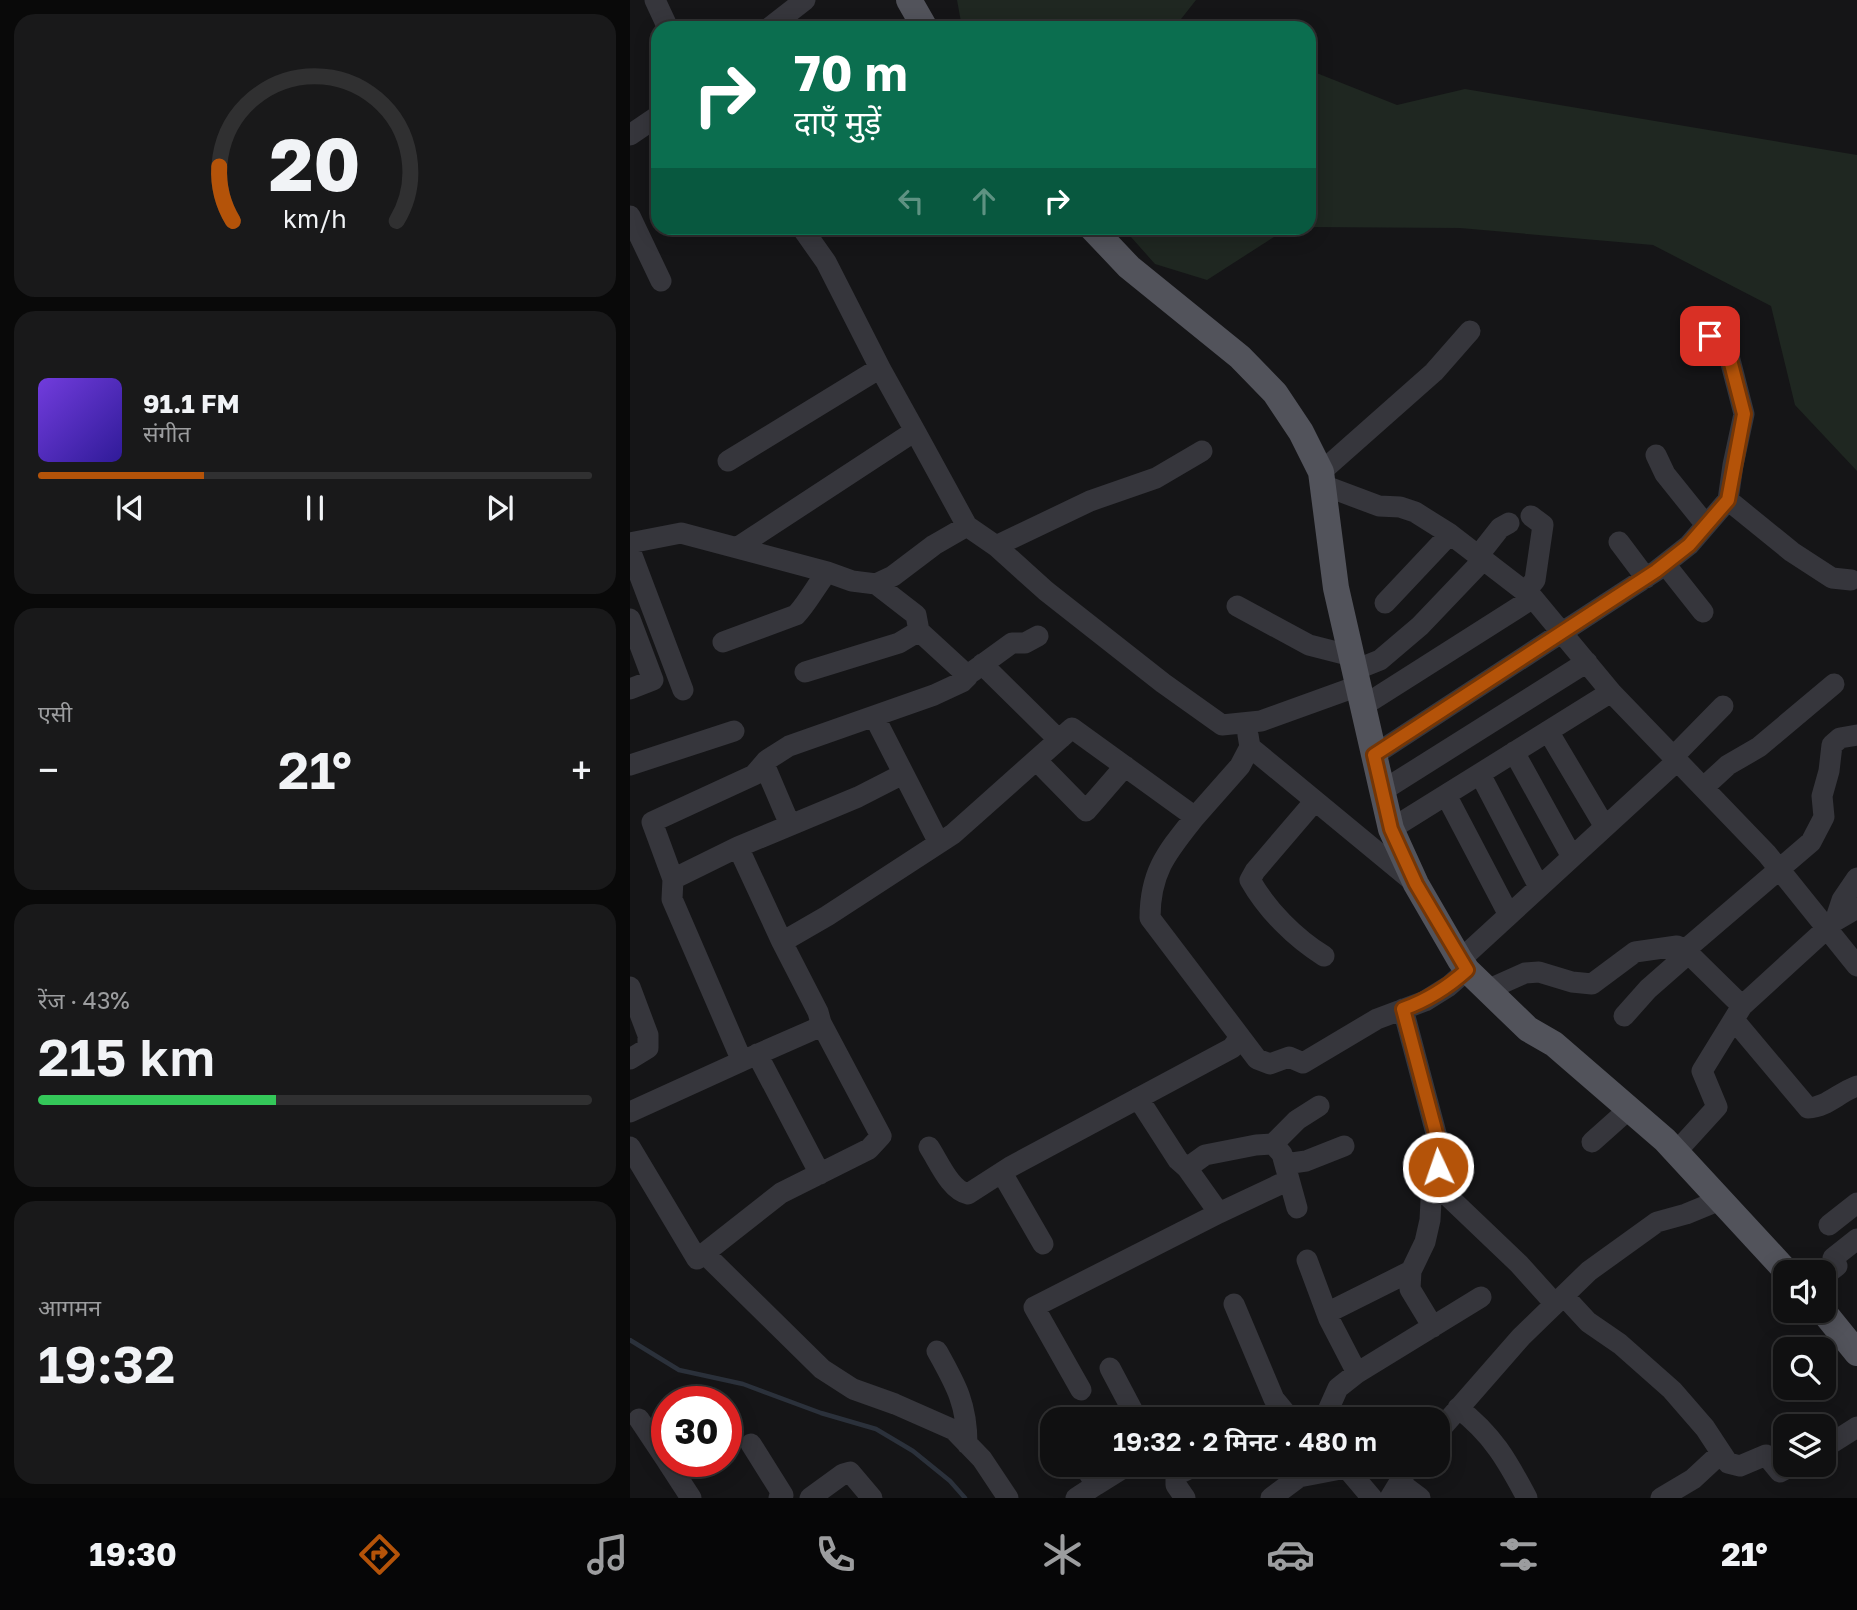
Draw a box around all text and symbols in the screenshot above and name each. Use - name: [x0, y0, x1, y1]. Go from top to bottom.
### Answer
- text: 70 m: [794, 43, 908, 102]
- icon: right: [679, 49, 770, 140]
- text: दाएँ मुड़ें: [794, 103, 881, 141]
- text: 20: [269, 121, 361, 208]
- icon: left: [892, 182, 930, 220]
- icon: ahead: [965, 182, 1003, 220]
- icon: right: [1038, 182, 1076, 220]
- text: km/h: [283, 203, 347, 234]
- pin: [1680, 306, 1740, 366]
- icon: arrive: [1691, 317, 1729, 355]
- text: 91.1 FM: [143, 388, 240, 419]
- text: संगीत: [143, 419, 191, 447]
- icon: previous: [111, 489, 149, 527]
- icon: pause: [296, 489, 334, 527]
- icon: next: [481, 489, 519, 527]
- text: एसी: [38, 699, 72, 727]
- text: 21°: [278, 738, 352, 800]
- text: −: [38, 747, 59, 792]
- text: +: [571, 747, 592, 792]
- text: रेंज · 43%: [38, 986, 130, 1014]
- text: 215 km: [38, 1025, 215, 1087]
- position arrow: [1401, 1130, 1475, 1204]
- map controls: [1773, 1260, 1836, 1477]
- button: sound: [1773, 1260, 1836, 1323]
- text: आगमन: [38, 1293, 101, 1321]
- text: 19:32: [38, 1332, 175, 1394]
- button: search: [1773, 1337, 1836, 1400]
- speed limit sign: 30: [651, 1386, 742, 1477]
- button: layers: [1773, 1414, 1836, 1477]
- text: 19:32 · 2 मिनट · 480 m: [1113, 1426, 1377, 1457]
- icon: directions: [355, 1530, 404, 1579]
- icon: music: [583, 1530, 632, 1579]
- icon: phone: [811, 1530, 860, 1579]
- icon: climate: [1038, 1530, 1087, 1579]
- icon: car: [1266, 1530, 1315, 1579]
- icon: filters: [1494, 1530, 1543, 1579]
- text: 19:30: [89, 1535, 177, 1573]
- text: 21°: [1721, 1535, 1768, 1573]

